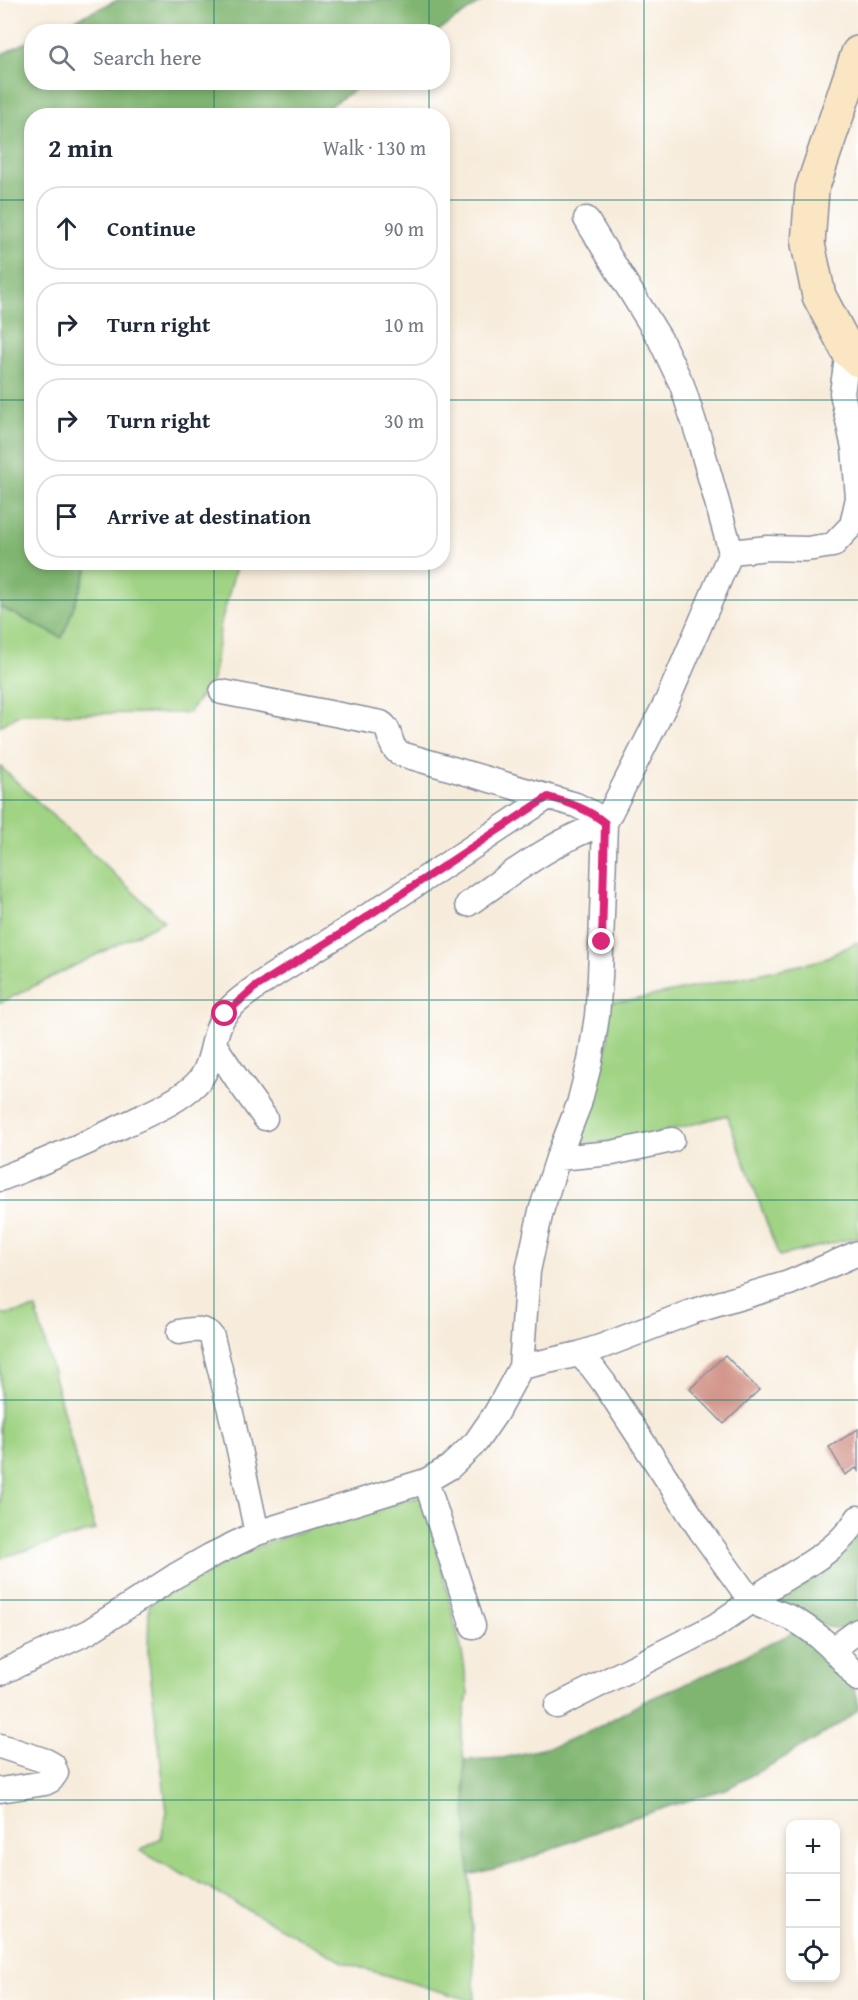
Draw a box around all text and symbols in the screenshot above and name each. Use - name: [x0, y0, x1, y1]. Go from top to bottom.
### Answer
- search box: [24, 24, 450, 90]
- icon: search: [45, 41, 78, 74]
- text: Search here: [93, 41, 202, 73]
- text: 2 min: [48, 128, 113, 167]
- text: Walk · 130 m: [323, 133, 426, 162]
- icon: ahead: [50, 212, 83, 245]
- text: Continue: [107, 212, 196, 244]
- text: 90 m: [384, 214, 424, 243]
- icon: right: [50, 308, 83, 341]
- text: Turn right: [107, 308, 210, 340]
- text: 10 m: [384, 310, 424, 339]
- icon: right: [50, 404, 83, 437]
- text: Turn right: [107, 404, 210, 436]
- text: 30 m: [384, 406, 424, 435]
- icon: arrive: [50, 500, 83, 533]
- text: Arrive at destination: [107, 500, 311, 532]
- route end: [588, 928, 614, 954]
- route start: [211, 1000, 237, 1026]
- map controls: [786, 1820, 840, 1982]
- button: +: [786, 1820, 840, 1874]
- button: −: [786, 1874, 840, 1928]
- button: locate: [786, 1928, 840, 1982]

